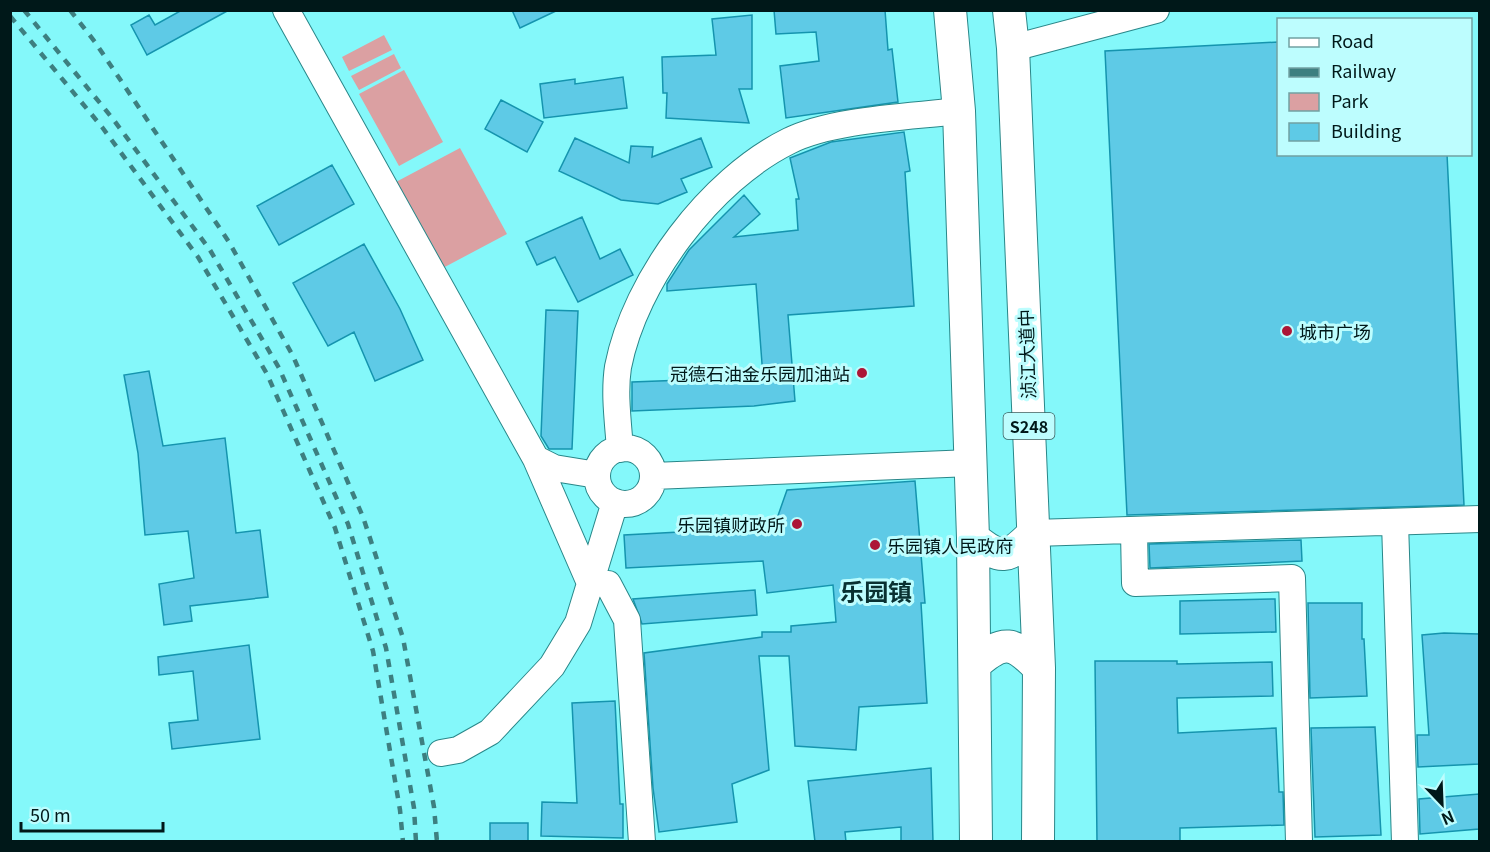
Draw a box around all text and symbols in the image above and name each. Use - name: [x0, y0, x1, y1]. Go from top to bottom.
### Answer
- legend: [1277, 18, 1472, 156]
- text: Road: [1331, 27, 1374, 53]
- text: Railway: [1331, 57, 1397, 83]
- text: Park: [1331, 87, 1369, 113]
- text: Building: [1331, 117, 1401, 143]
- street label: 浈江大道中: [1011, 309, 1041, 399]
- place label: 城市广场: [1299, 318, 1371, 344]
- marker: 城市广场: [1280, 324, 1294, 338]
- place label: 冠德石油金乐园加油站: [670, 360, 850, 386]
- marker: 冠德石油金乐园加油站: [855, 366, 869, 380]
- road number: S248: [1004, 413, 1054, 439]
- place label: 乐园镇财政所: [677, 511, 785, 537]
- marker: 乐园镇财政所: [790, 517, 804, 531]
- place label: 乐园镇人民政府: [887, 532, 1013, 558]
- marker: 乐园镇人民政府: [868, 538, 882, 552]
- district label: 乐园镇: [840, 573, 912, 608]
- north arrow: [1412, 774, 1472, 834]
- scale bar: [21, 795, 164, 833]
- text: 50 m: [30, 801, 71, 827]
- text: N: [1438, 805, 1458, 832]

